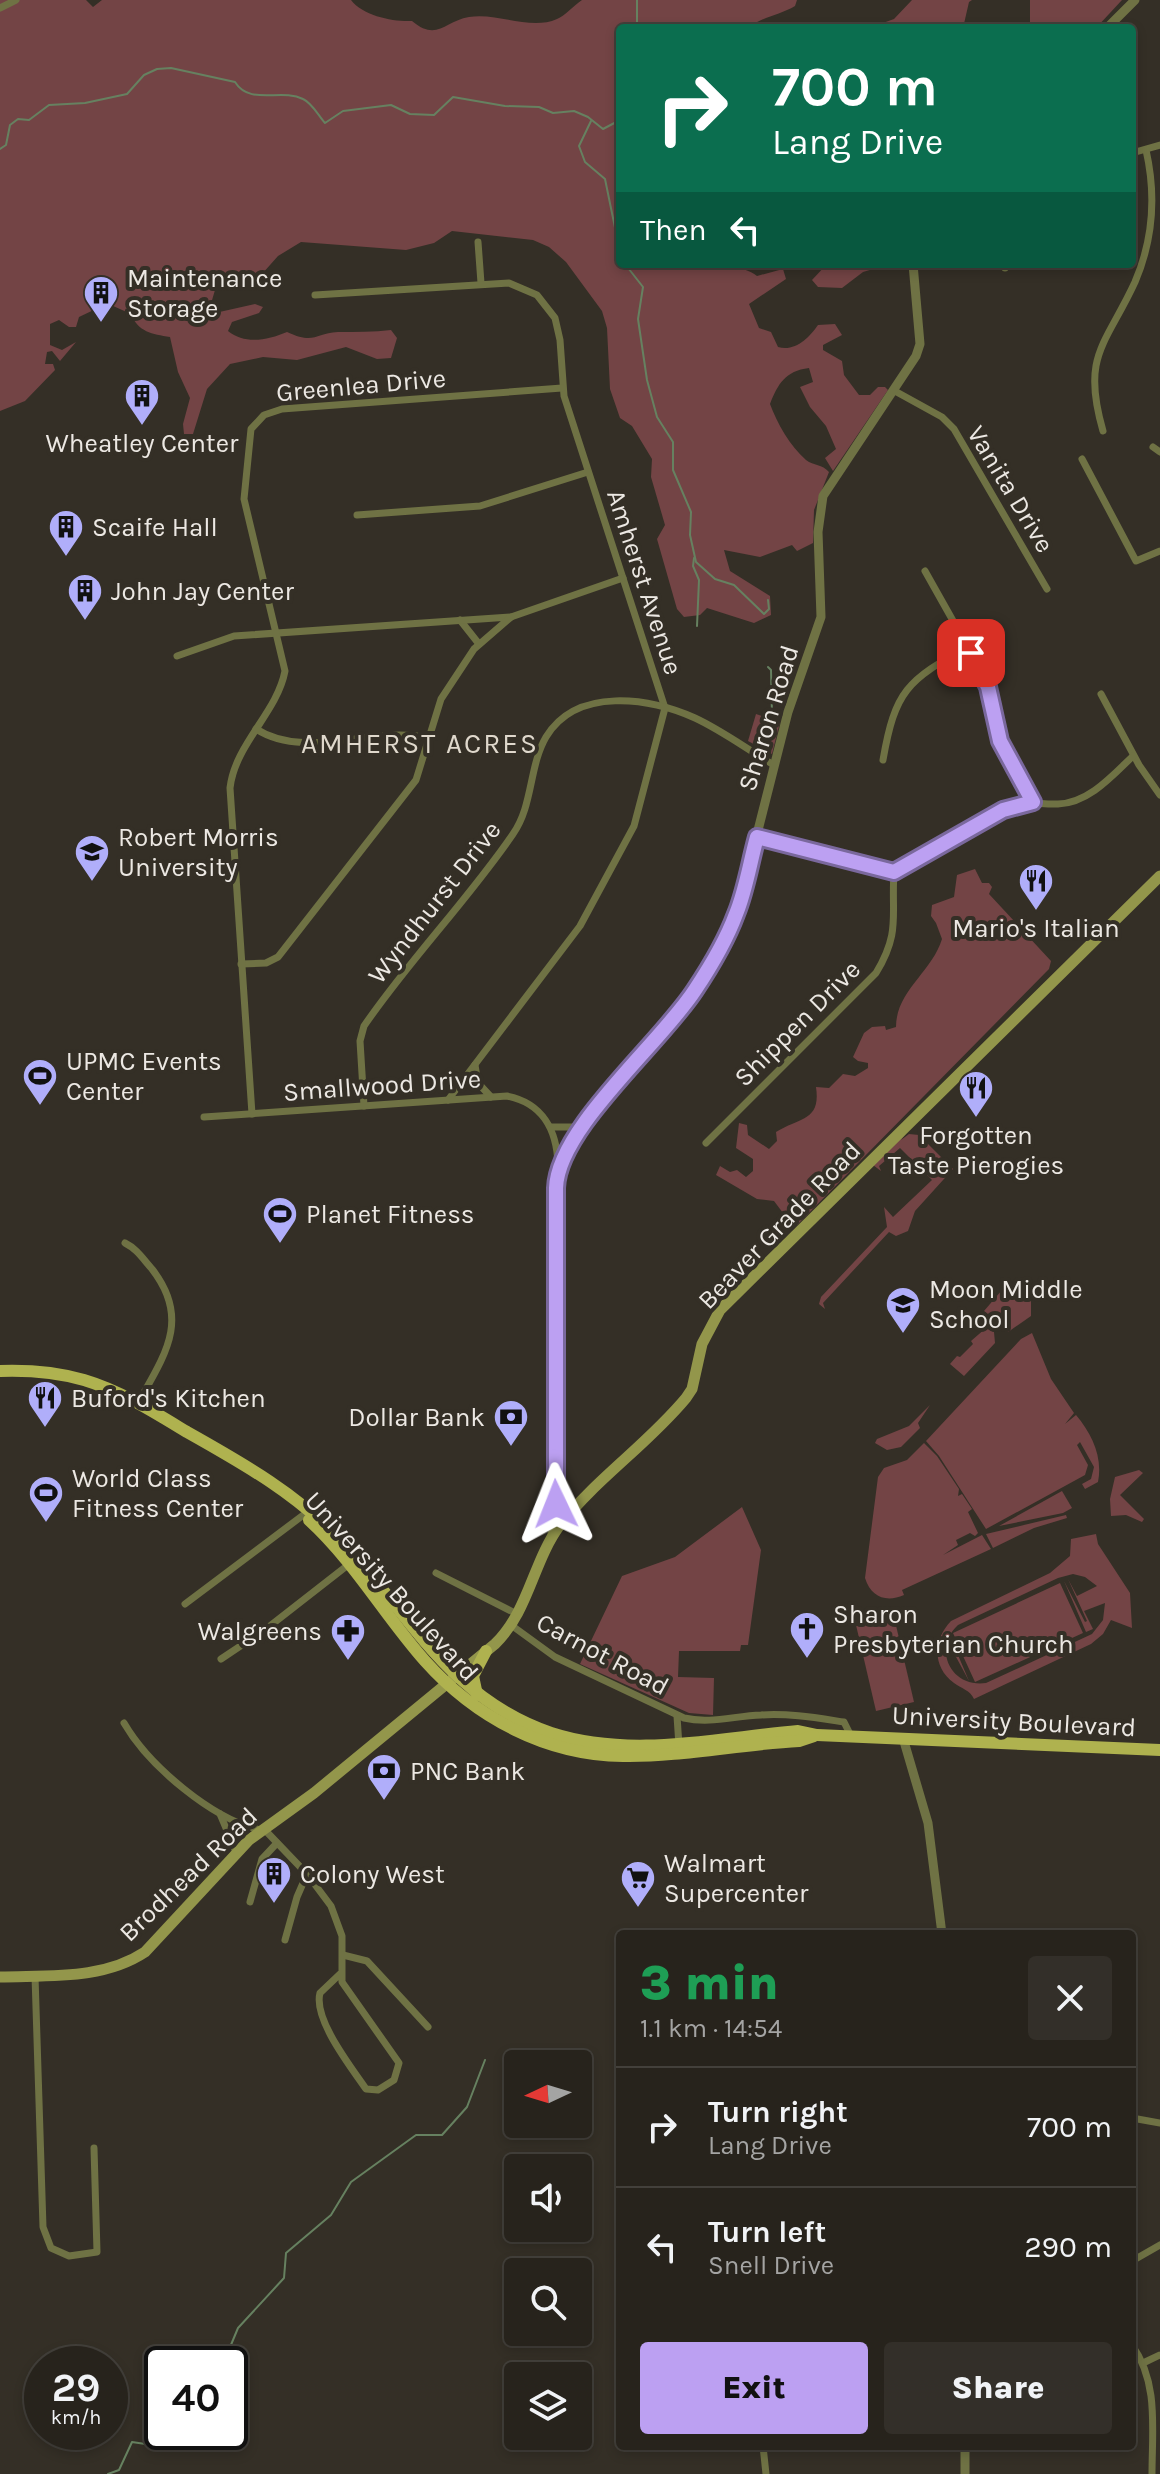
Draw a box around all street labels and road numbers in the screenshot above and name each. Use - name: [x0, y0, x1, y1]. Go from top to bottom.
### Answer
- street label: Greenlea Drive: [275, 363, 447, 408]
- street label: Vanita Drive: [961, 420, 1061, 558]
- street label: Amherst Avenue: [600, 486, 689, 679]
- street label: Sharon Road: [732, 641, 805, 795]
- street label: Wyndhurst Drive: [361, 815, 507, 990]
- street label: Shippen Drive: [728, 954, 867, 1093]
- street label: Smallwood Drive: [282, 1063, 482, 1108]
- street label: Beaver Grade Road: [691, 1135, 867, 1316]
- street label: University Boulevard: [298, 1485, 485, 1688]
- street label: Carnot Road: [531, 1607, 674, 1702]
- street label: University Boulevard: [891, 1700, 1137, 1743]
- street label: Brodhead Road: [113, 1801, 264, 1948]

